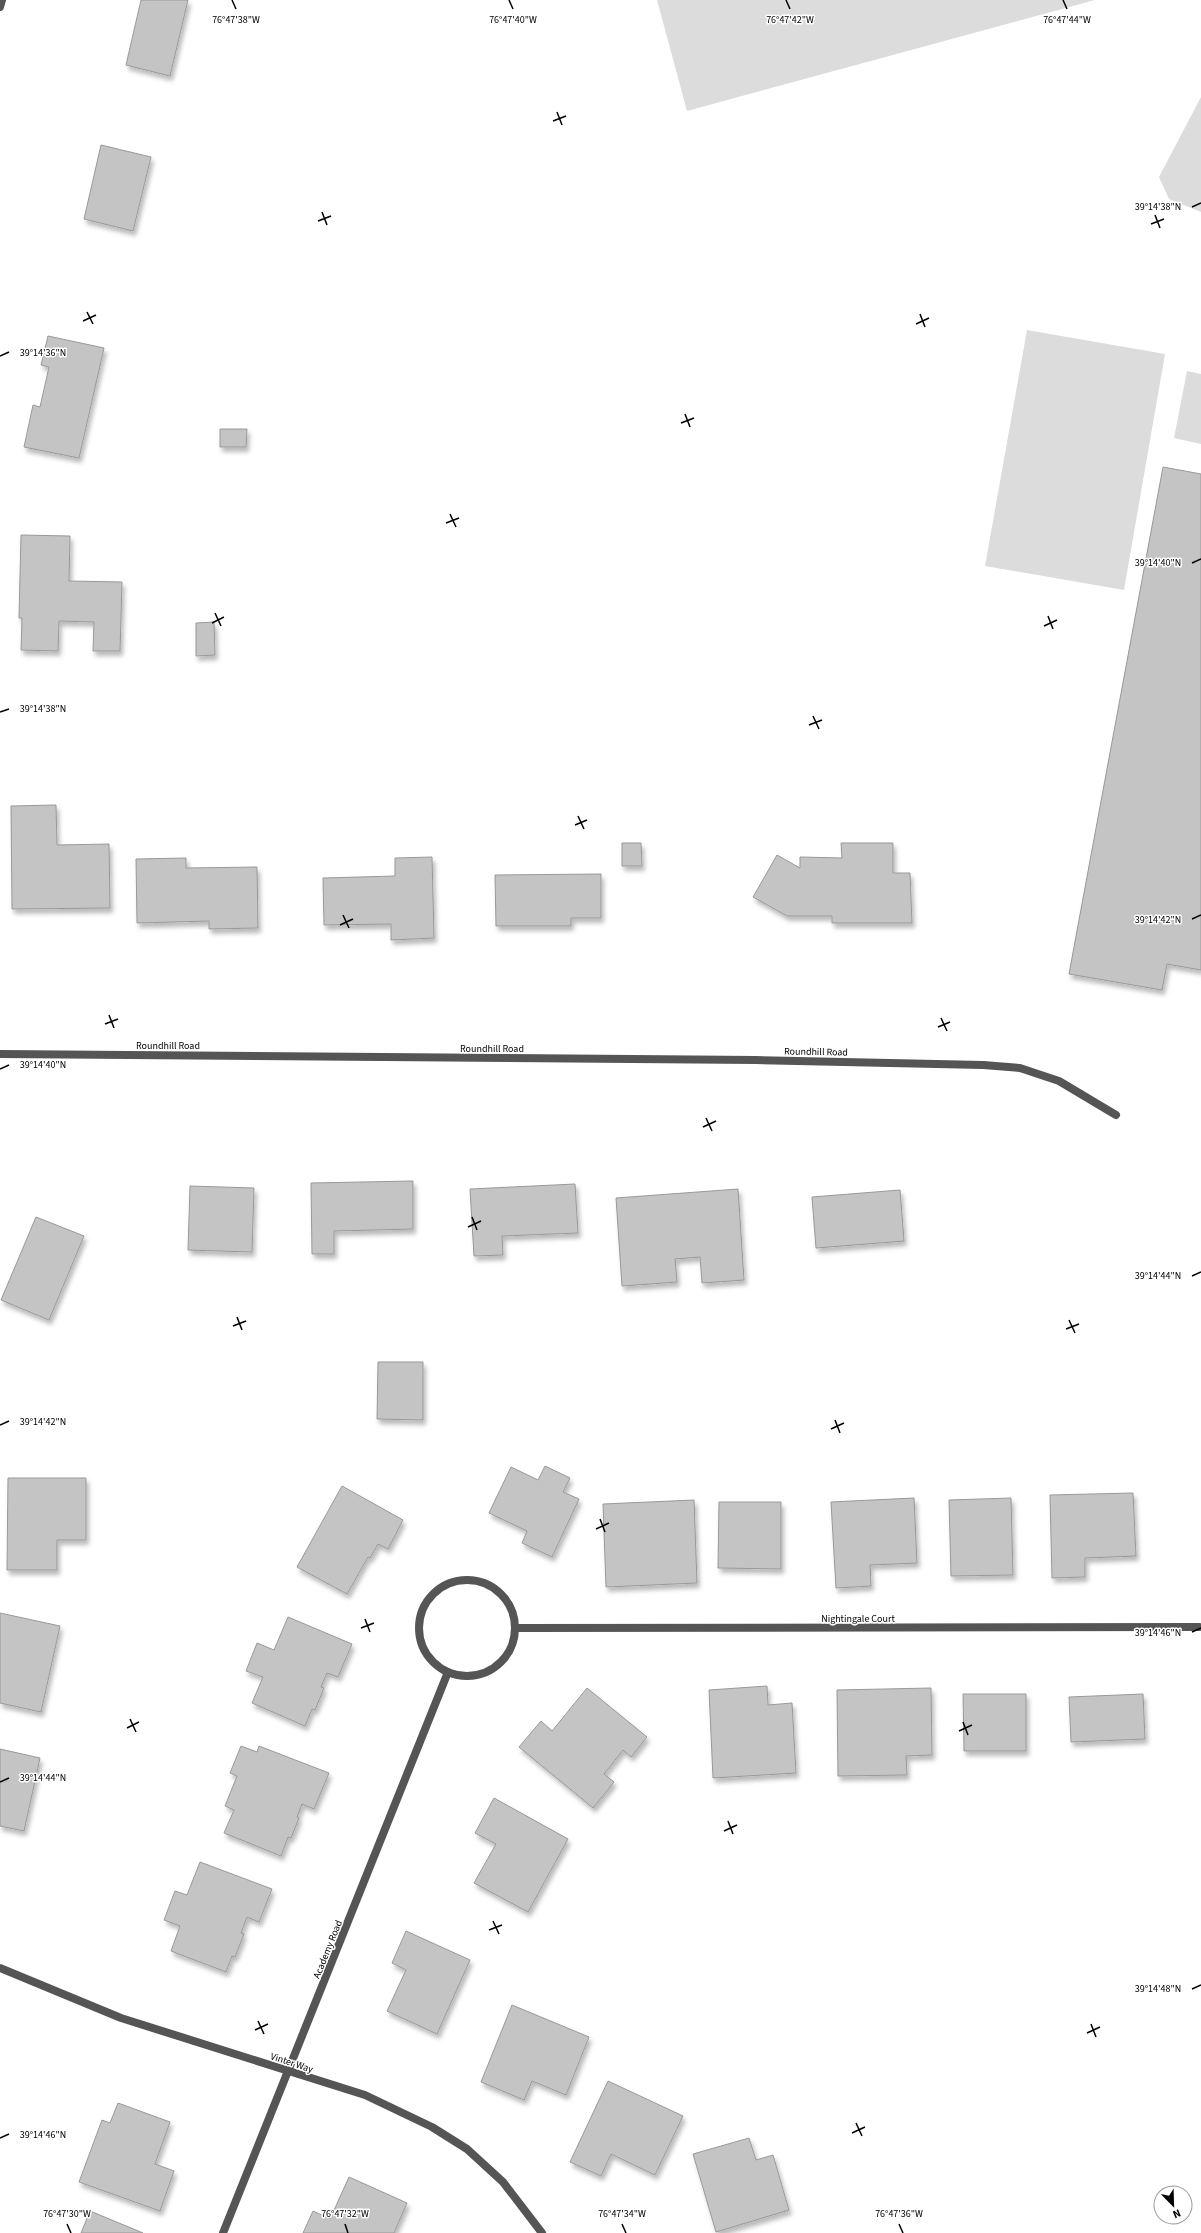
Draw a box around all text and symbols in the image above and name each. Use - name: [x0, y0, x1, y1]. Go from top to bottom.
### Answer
- text: 76°47'38"W: [212, 13, 260, 27]
- text: 76°47'40"W: [489, 13, 537, 27]
- text: 76°47'42"W: [766, 13, 814, 27]
- text: 76°47'44"W: [1043, 13, 1091, 27]
- text: 39°14'38"N: [1135, 200, 1181, 214]
- text: 39°14'36"N: [20, 346, 66, 360]
- text: 39°14'40"N: [1135, 556, 1181, 570]
- text: 39°14'38"N: [20, 702, 66, 716]
- text: 39°14'42"N: [1135, 913, 1181, 927]
- street label: Roundhill Road: [136, 1039, 200, 1053]
- street label: Roundhill Road: [460, 1042, 524, 1056]
- street label: Roundhill Road: [784, 1044, 848, 1060]
- text: 39°14'40"N: [20, 1058, 66, 1072]
- text: 39°14'44"N: [1135, 1269, 1181, 1283]
- text: 39°14'42"N: [20, 1415, 66, 1429]
- street label: Nightingale Court: [821, 1612, 895, 1626]
- text: 39°14'46"N: [1135, 1626, 1181, 1640]
- text: 39°14'44"N: [20, 1771, 66, 1785]
- street label: Academy Road: [310, 1918, 346, 1981]
- text: 39°14'48"N: [1135, 1982, 1181, 1996]
- street label: Vinter Way: [269, 2049, 315, 2077]
- text: 39°14'46"N: [20, 2128, 66, 2142]
- north arrow: [1153, 2185, 1193, 2225]
- text: N: [1170, 2205, 1183, 2222]
- text: 76°47'30"W: [43, 2207, 91, 2221]
- text: 76°47'32"W: [321, 2207, 369, 2221]
- text: 76°47'34"W: [598, 2207, 646, 2221]
- text: 76°47'36"W: [875, 2207, 923, 2221]

